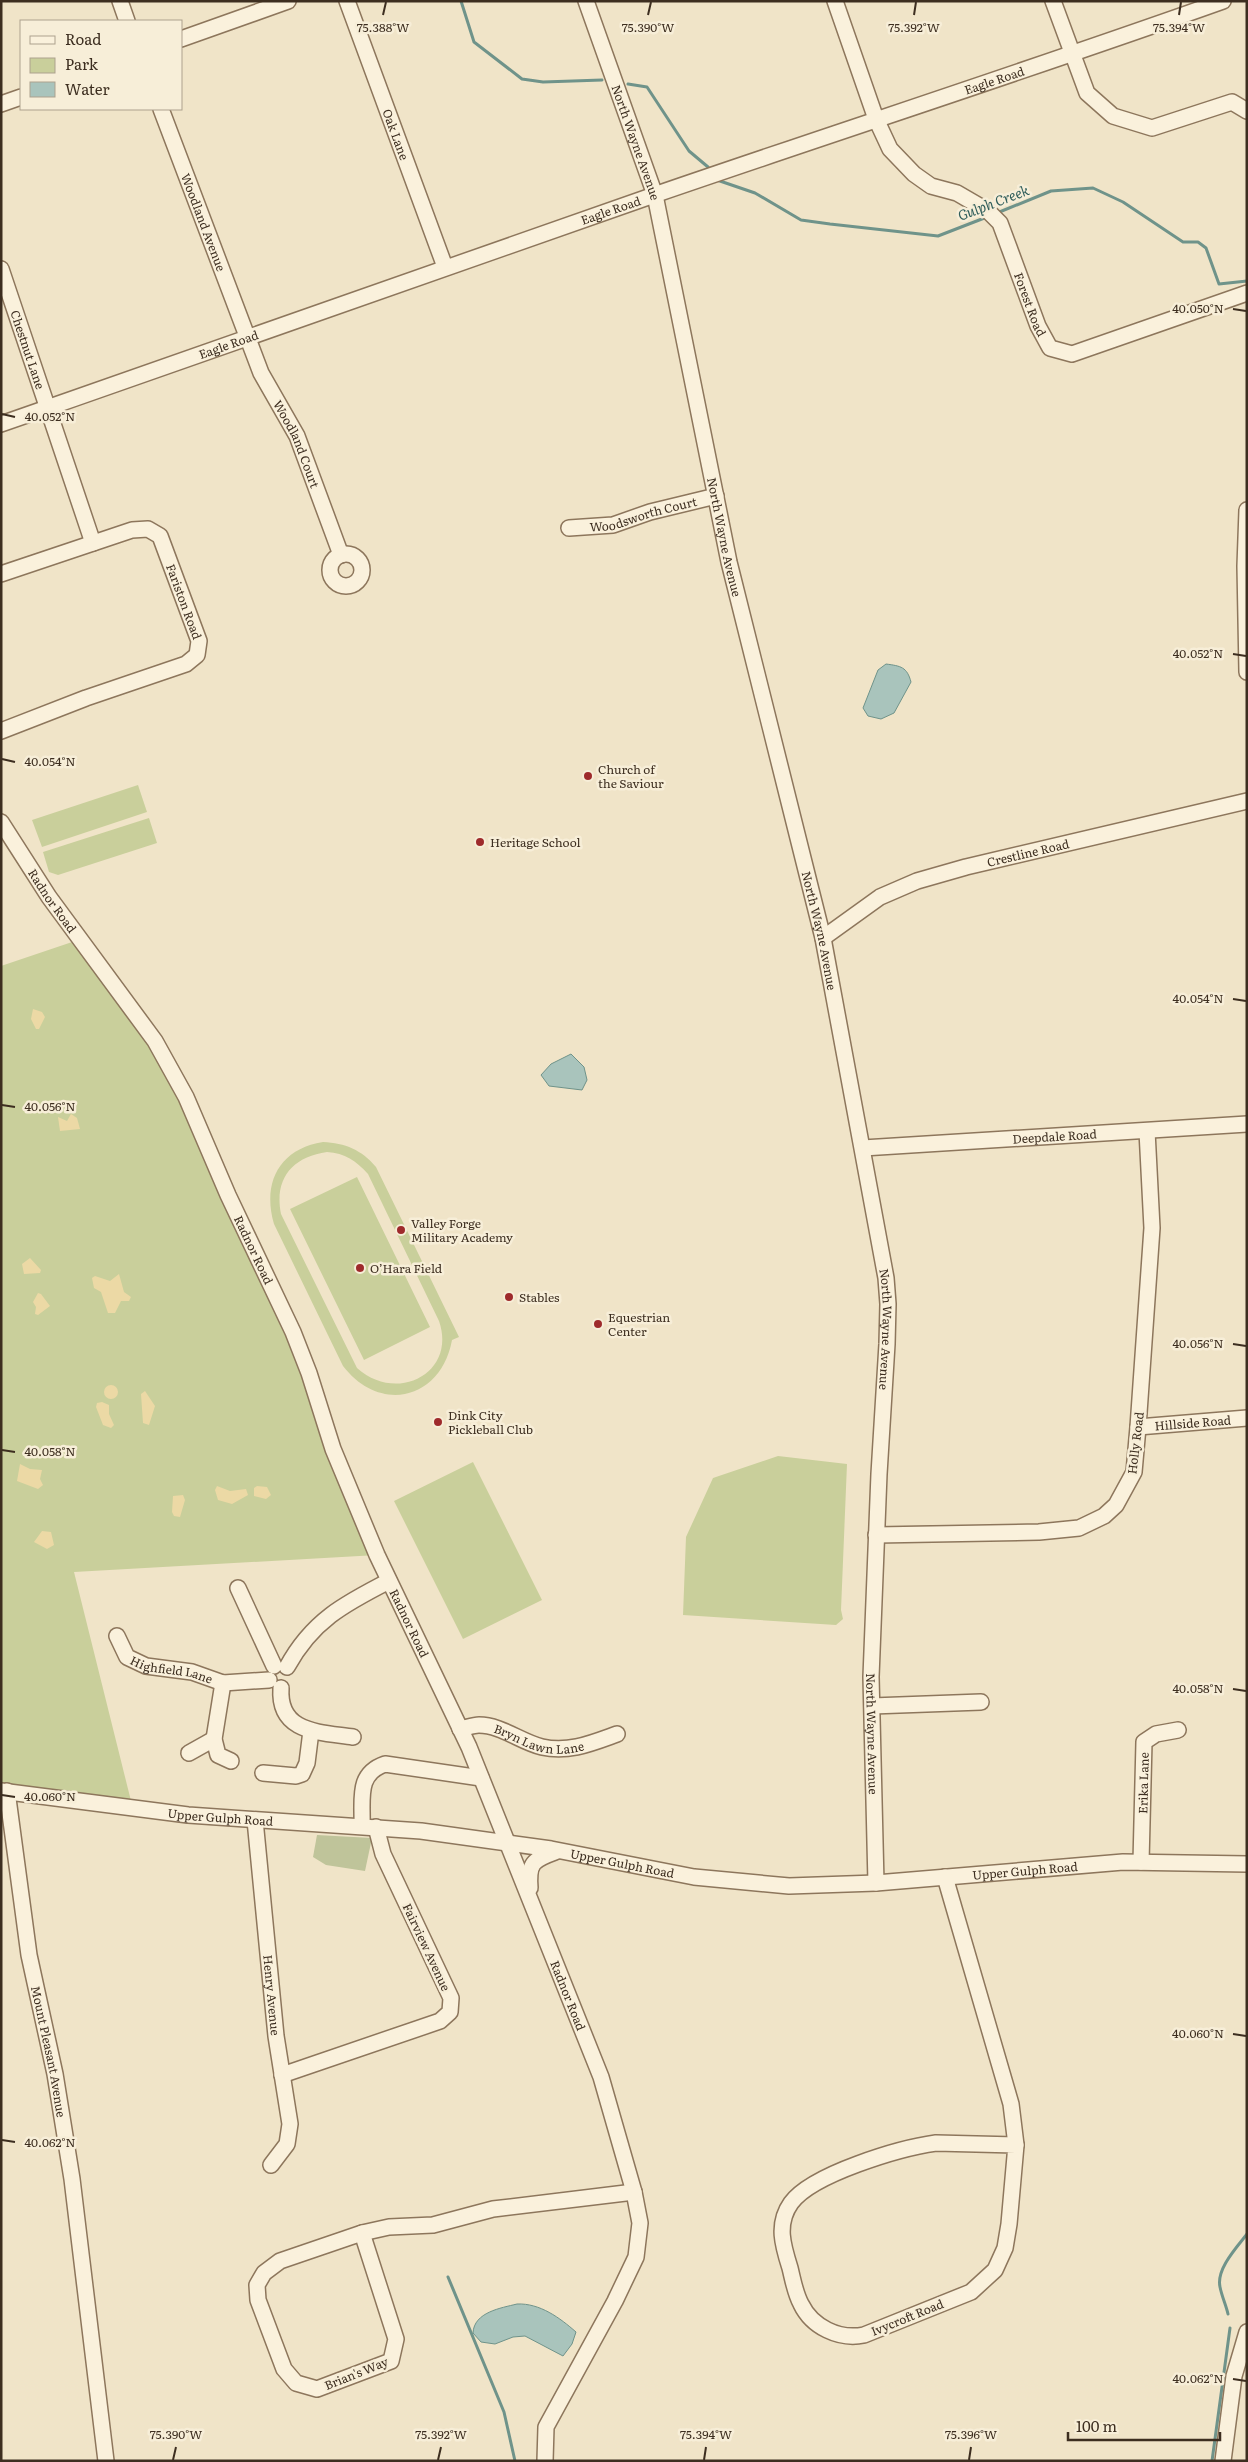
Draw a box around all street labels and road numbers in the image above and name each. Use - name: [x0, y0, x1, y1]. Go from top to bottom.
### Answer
- street label: Eagle Road: [962, 61, 1027, 99]
- street label: North Wayne Avenue: [607, 82, 665, 202]
- street label: Oak Lane: [378, 106, 414, 162]
- street label: Woodland Avenue: [177, 170, 231, 274]
- street label: Eagle Road: [578, 191, 644, 229]
- street label: Forest Road: [1010, 270, 1051, 340]
- street label: Chestnut Lane: [6, 308, 50, 392]
- street label: Eagle Road: [196, 325, 261, 363]
- street label: Woodland Court: [269, 396, 324, 491]
- street label: North Wayne Avenue: [703, 476, 746, 599]
- street label: Woodsworth Court: [589, 492, 699, 536]
- street label: Fariston Road: [162, 561, 207, 643]
- street label: Crestline Road: [985, 834, 1071, 871]
- street label: Radnor Road: [24, 865, 82, 937]
- street label: North Wayne Avenue: [798, 869, 841, 992]
- street label: Deepdale Road: [1012, 1124, 1098, 1148]
- street label: Radnor Road: [230, 1212, 278, 1288]
- street label: North Wayne Avenue: [875, 1267, 897, 1391]
- street label: Holly Road: [1122, 1410, 1148, 1475]
- street label: Hillside Road: [1154, 1410, 1232, 1435]
- street label: Radnor Road: [385, 1586, 434, 1661]
- street label: Highfield Lane: [127, 1651, 215, 1688]
- street label: North Wayne Avenue: [862, 1673, 883, 1795]
- street label: Bryn Lawn Lane: [492, 1719, 586, 1758]
- street label: Erika Lane: [1133, 1752, 1153, 1814]
- street label: Upper Gulph Road: [167, 1803, 274, 1830]
- street label: Upper Gulph Road: [569, 1844, 677, 1882]
- street label: Upper Gulph Road: [972, 1857, 1079, 1884]
- street label: Fairview Avenue: [399, 1900, 455, 1994]
- street label: Henry Avenue: [259, 1954, 285, 2036]
- street label: Radnor Road: [546, 1958, 591, 2034]
- street label: Mount Pleasant Avenue: [27, 1984, 71, 2119]
- street label: Ivycroft Road: [868, 2294, 947, 2340]
- street label: Brian's Way: [321, 2352, 391, 2394]

